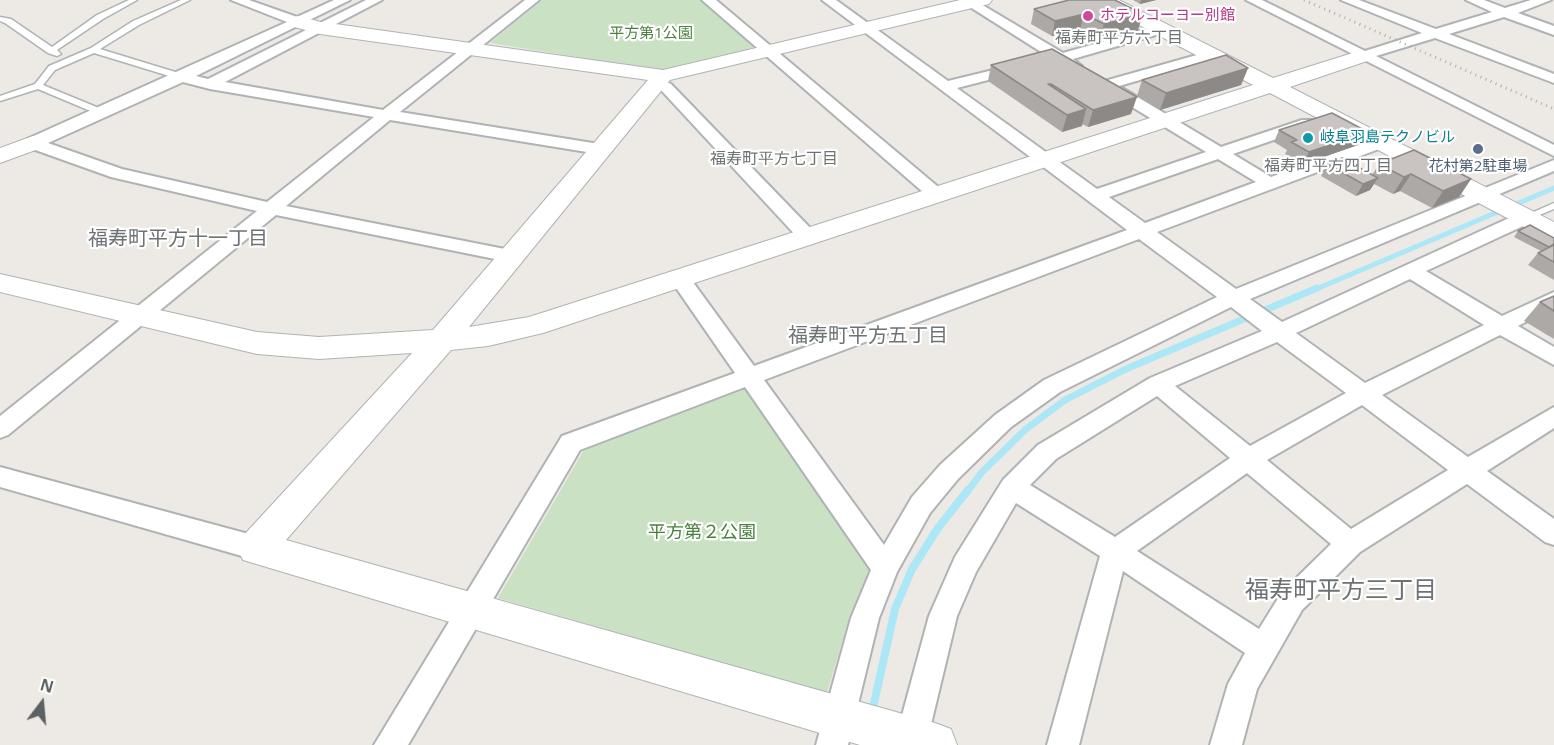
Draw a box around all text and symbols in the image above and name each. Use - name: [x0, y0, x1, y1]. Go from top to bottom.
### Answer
- place label: ホテルコーヨー別館: [1100, 7, 1235, 25]
- marker: ホテルコーヨー別館: [1081, 9, 1095, 23]
- park label: 平方第1公園: [609, 25, 693, 43]
- district label: 福寿町平方六丁目: [1055, 28, 1183, 48]
- place label: 岐阜羽島テクノビル: [1320, 129, 1455, 147]
- marker: 岐阜羽島テクノビル: [1301, 131, 1315, 145]
- marker: 花村第2駐車場: [1471, 142, 1485, 156]
- district label: 福寿町平方七丁目: [710, 149, 838, 169]
- district label: 福寿町平方四丁目: [1264, 156, 1392, 176]
- place label: 花村第2駐車場: [1429, 158, 1527, 176]
- district label: 福寿町平方十一丁目: [88, 227, 268, 251]
- district label: 福寿町平方五丁目: [788, 324, 948, 348]
- park label: 平方第２公園: [648, 522, 756, 544]
- district label: 福寿町平方三丁目: [1245, 577, 1437, 605]
- north arrow: [12, 673, 72, 733]
- text: N: [38, 673, 56, 698]

